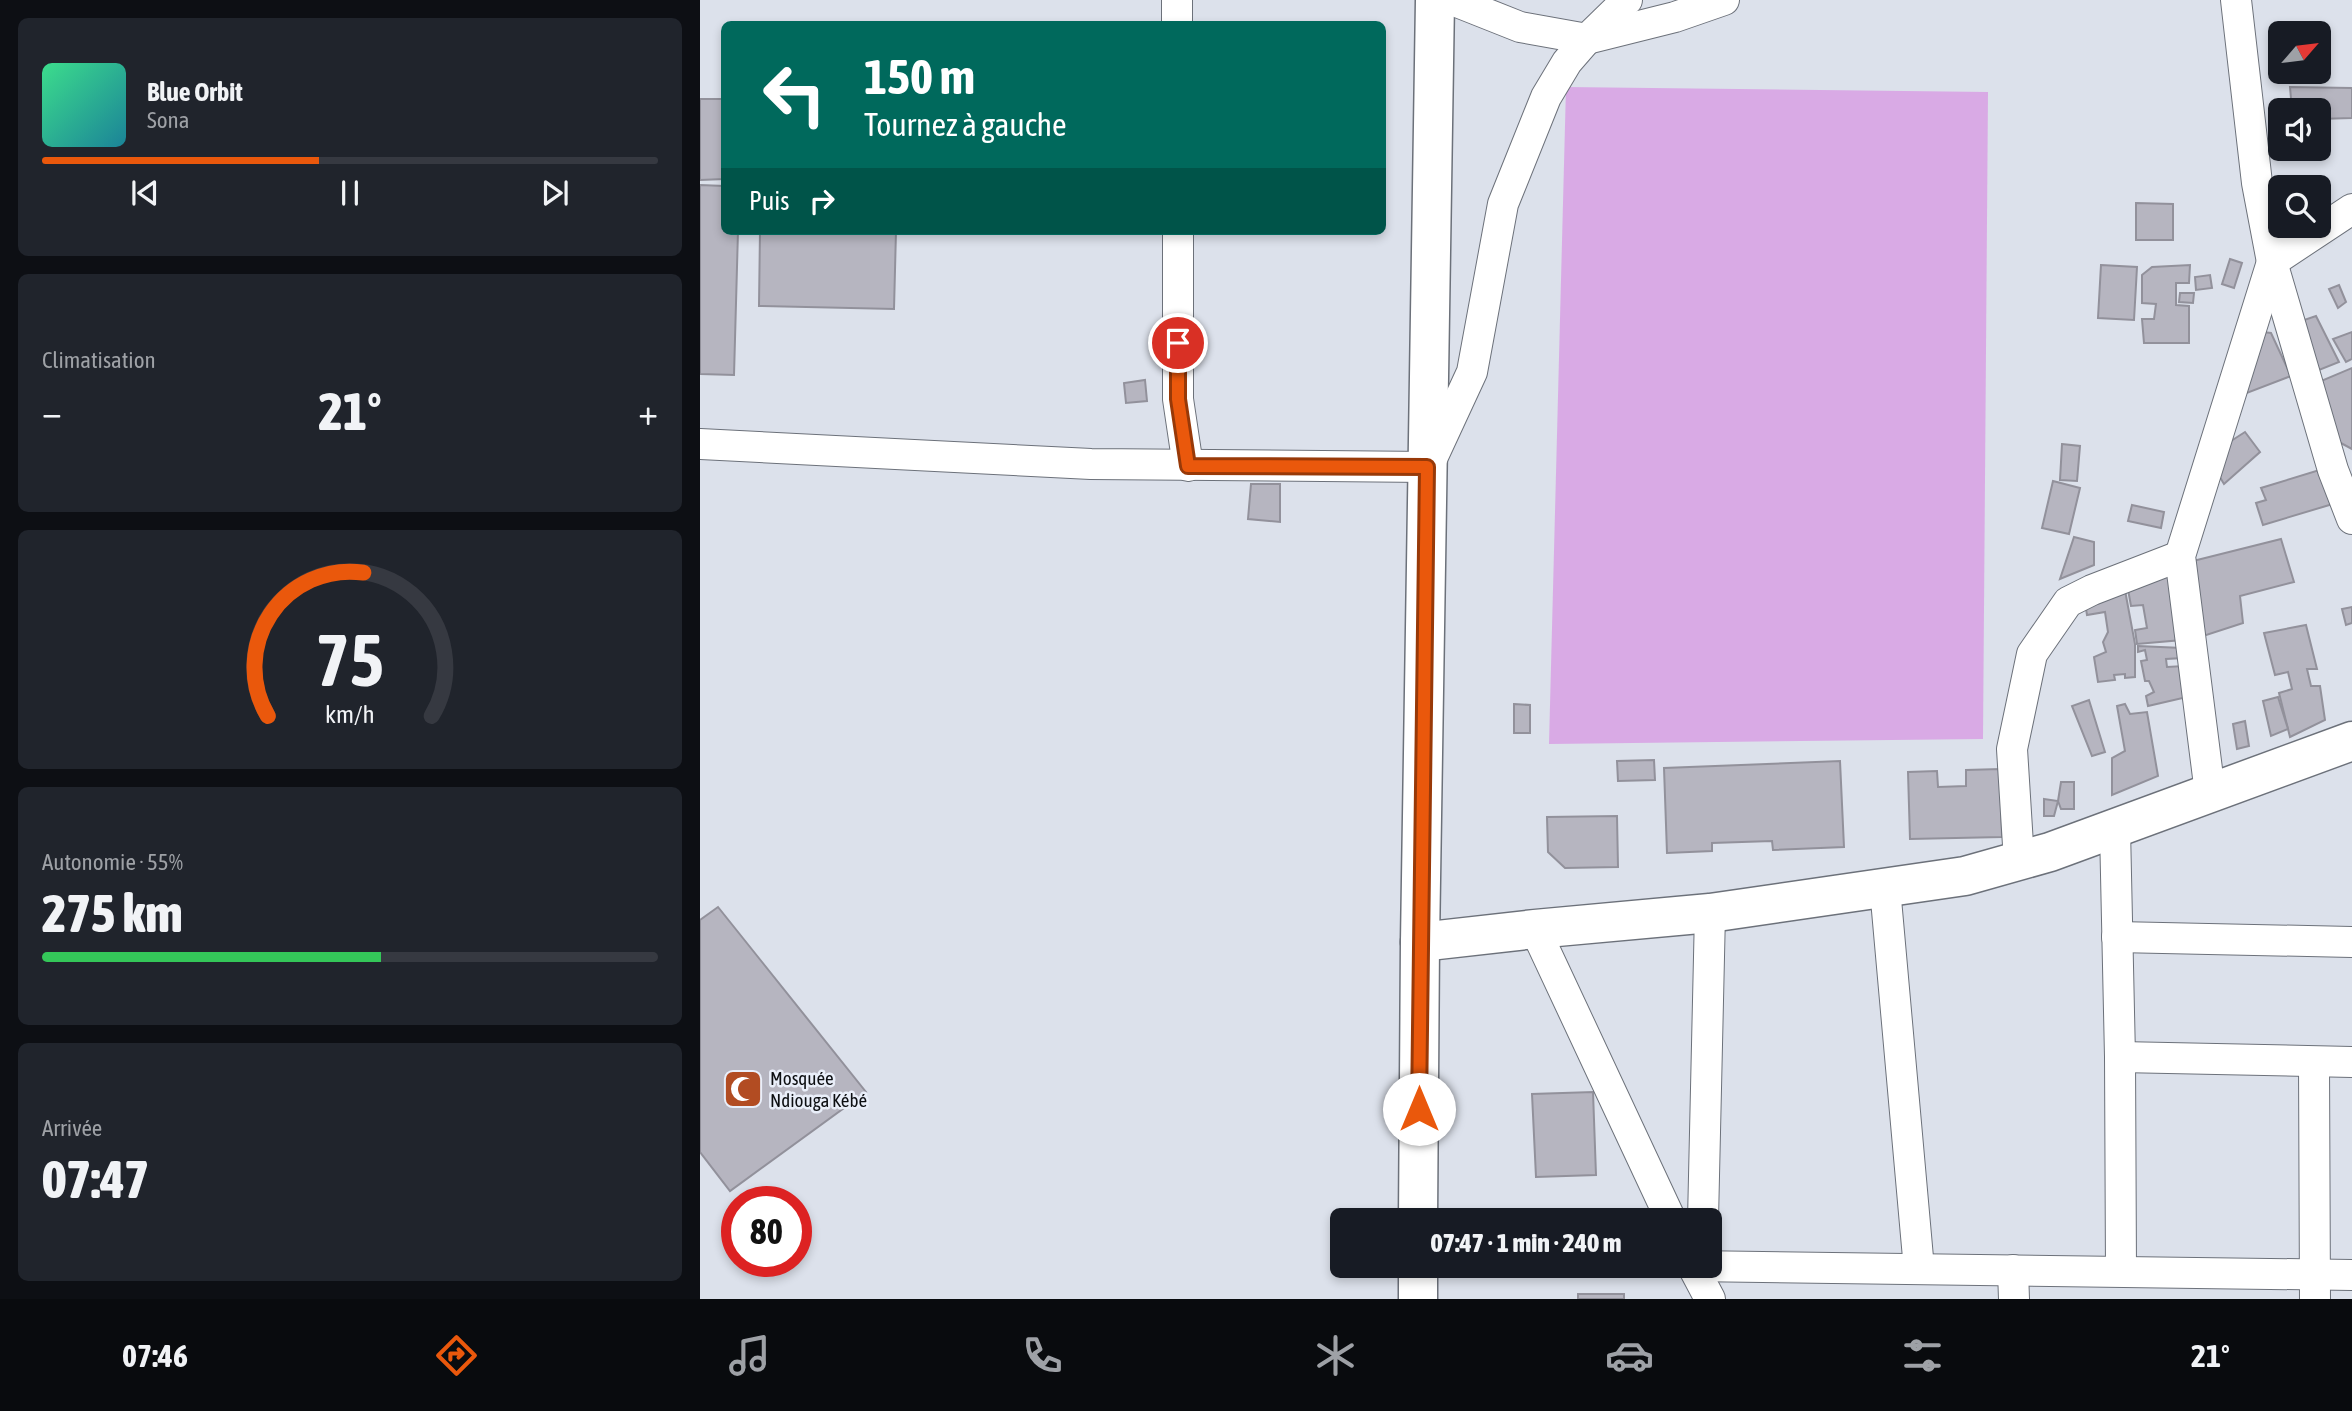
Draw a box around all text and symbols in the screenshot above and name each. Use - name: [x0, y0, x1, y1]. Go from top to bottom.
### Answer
- north arrow: [2268, 21, 2331, 84]
- map controls: [2268, 21, 2331, 238]
- text: 150 m: [864, 48, 975, 104]
- icon: left: [749, 49, 840, 140]
- text: Blue Orbit: [147, 77, 243, 107]
- button: sound: [2268, 98, 2331, 161]
- text: Tournez à gauche: [864, 106, 1067, 143]
- text: Sona: [147, 107, 189, 133]
- icon: previous: [126, 174, 164, 212]
- icon: pause: [331, 174, 369, 212]
- icon: next: [536, 174, 574, 212]
- button: search: [2268, 175, 2331, 238]
- icon: right: [803, 182, 841, 220]
- text: Puis: [749, 186, 789, 216]
- pin: [1148, 313, 1208, 373]
- icon: arrive: [1159, 324, 1197, 362]
- text: Climatisation: [42, 347, 156, 373]
- text: 21°: [318, 381, 382, 441]
- text: −: [42, 390, 62, 433]
- text: +: [638, 390, 658, 433]
- text: 75: [316, 618, 384, 701]
- text: km/h: [325, 699, 375, 727]
- text: Autonomie · 55%: [42, 849, 183, 875]
- text: 275 km: [42, 883, 183, 943]
- place label: Mosquée Ndiouga Kébé: [770, 1067, 867, 1111]
- mosque icon: Mosquée Ndiouga Kébé: [722, 1068, 764, 1110]
- position arrow: [1382, 1072, 1456, 1146]
- text: Arrivée: [42, 1115, 102, 1141]
- text: 07:47: [42, 1149, 149, 1209]
- speed limit sign: 80: [721, 1186, 812, 1277]
- text: 07:47 · 1 min · 240 m: [1431, 1228, 1621, 1258]
- icon: directions: [432, 1331, 481, 1380]
- icon: music: [725, 1331, 774, 1380]
- icon: phone: [1018, 1331, 1067, 1380]
- icon: climate: [1311, 1331, 1360, 1380]
- icon: car: [1605, 1331, 1654, 1380]
- icon: filters: [1898, 1331, 1947, 1380]
- text: 07:46: [122, 1337, 188, 1374]
- text: 21°: [2191, 1337, 2230, 1374]

